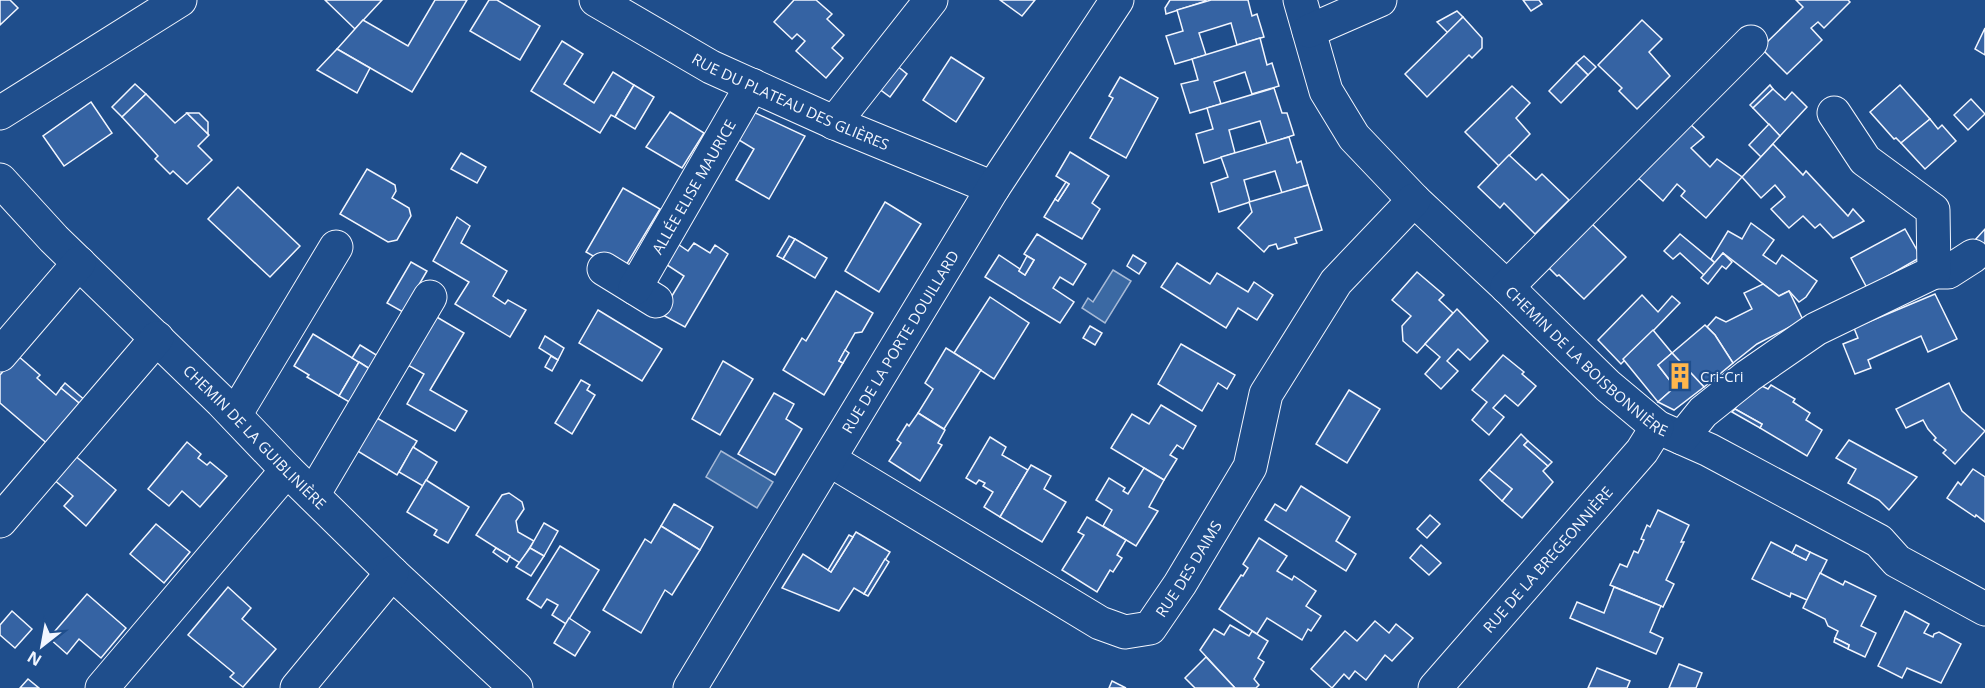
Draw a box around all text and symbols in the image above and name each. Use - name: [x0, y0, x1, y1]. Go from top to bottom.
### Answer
- street label: RUE DU PLATEAU DES GLIÈRES: [689, 48, 892, 154]
- street label: ALLÉE ELISE MAURICE: [647, 116, 740, 257]
- street label: RUE DE LA PORTE DOUILLARD: [837, 246, 963, 437]
- street label: CHEMIN DE LA BOISBONNIÈRE: [1502, 281, 1671, 441]
- street label: CHEMIN DE LA GUIBLINIÈRE: [179, 360, 331, 513]
- building icon: Cri-Cri: [1665, 361, 1695, 391]
- place label: Cri-Cri: [1700, 366, 1744, 386]
- street label: RUE DE LA BREGEONNIÈRE: [1478, 482, 1617, 637]
- street label: RUE DES DAIMS: [1151, 517, 1226, 621]
- north arrow: [12, 616, 72, 676]
- text: N: [23, 646, 46, 672]

